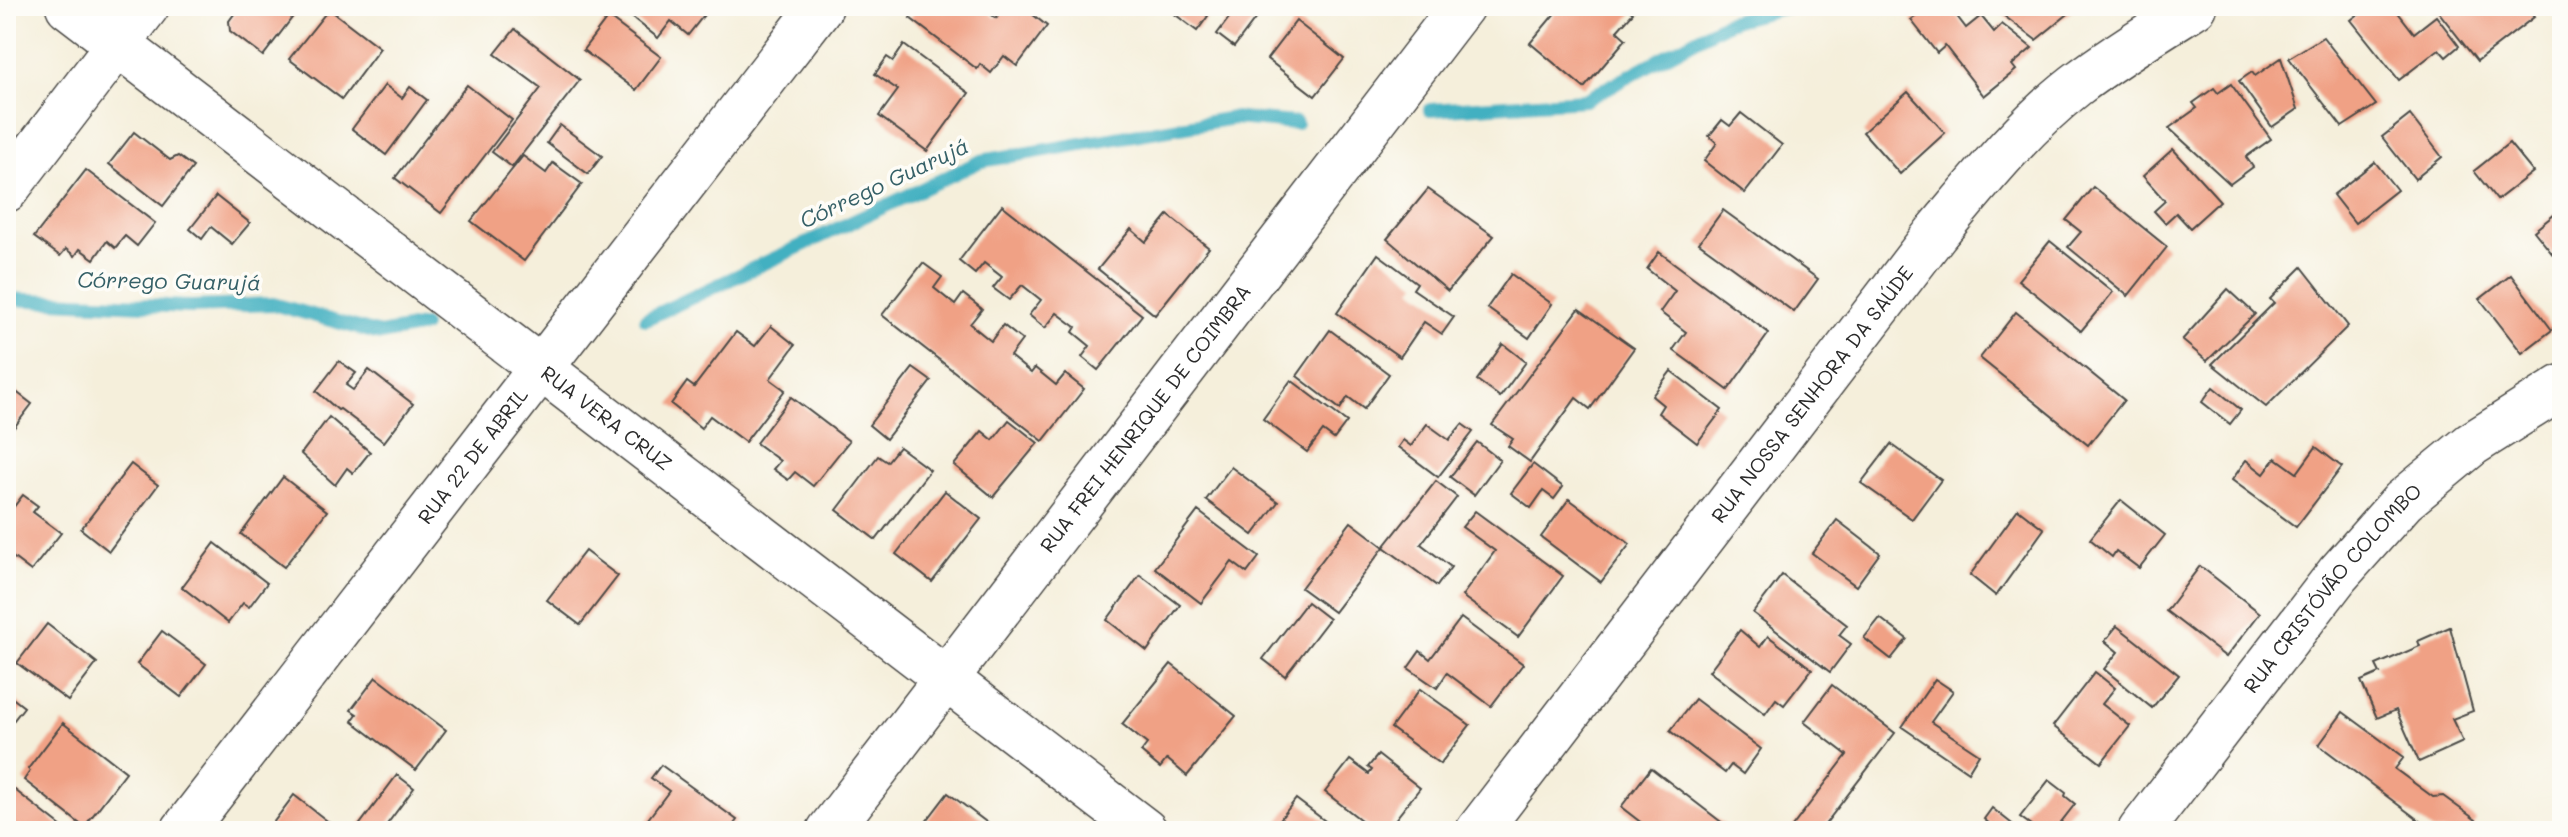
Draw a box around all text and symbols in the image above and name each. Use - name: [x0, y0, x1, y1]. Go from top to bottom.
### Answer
- water label: Córrego Guarujá: [794, 131, 973, 234]
- street label: RUA NOSSA SENHORA DA SAÚDE: [1705, 260, 1918, 527]
- water label: Córrego Guarujá: [77, 264, 261, 297]
- street label: RUA FREI HENRIQUE DE COIMBRA: [1034, 278, 1256, 557]
- street label: RUA VERA CRUZ: [536, 359, 677, 476]
- street label: RUA 22 DE ABRIL: [411, 382, 533, 529]
- street label: RUA CRISTÓVÃO COLOMBO: [2237, 477, 2426, 698]

